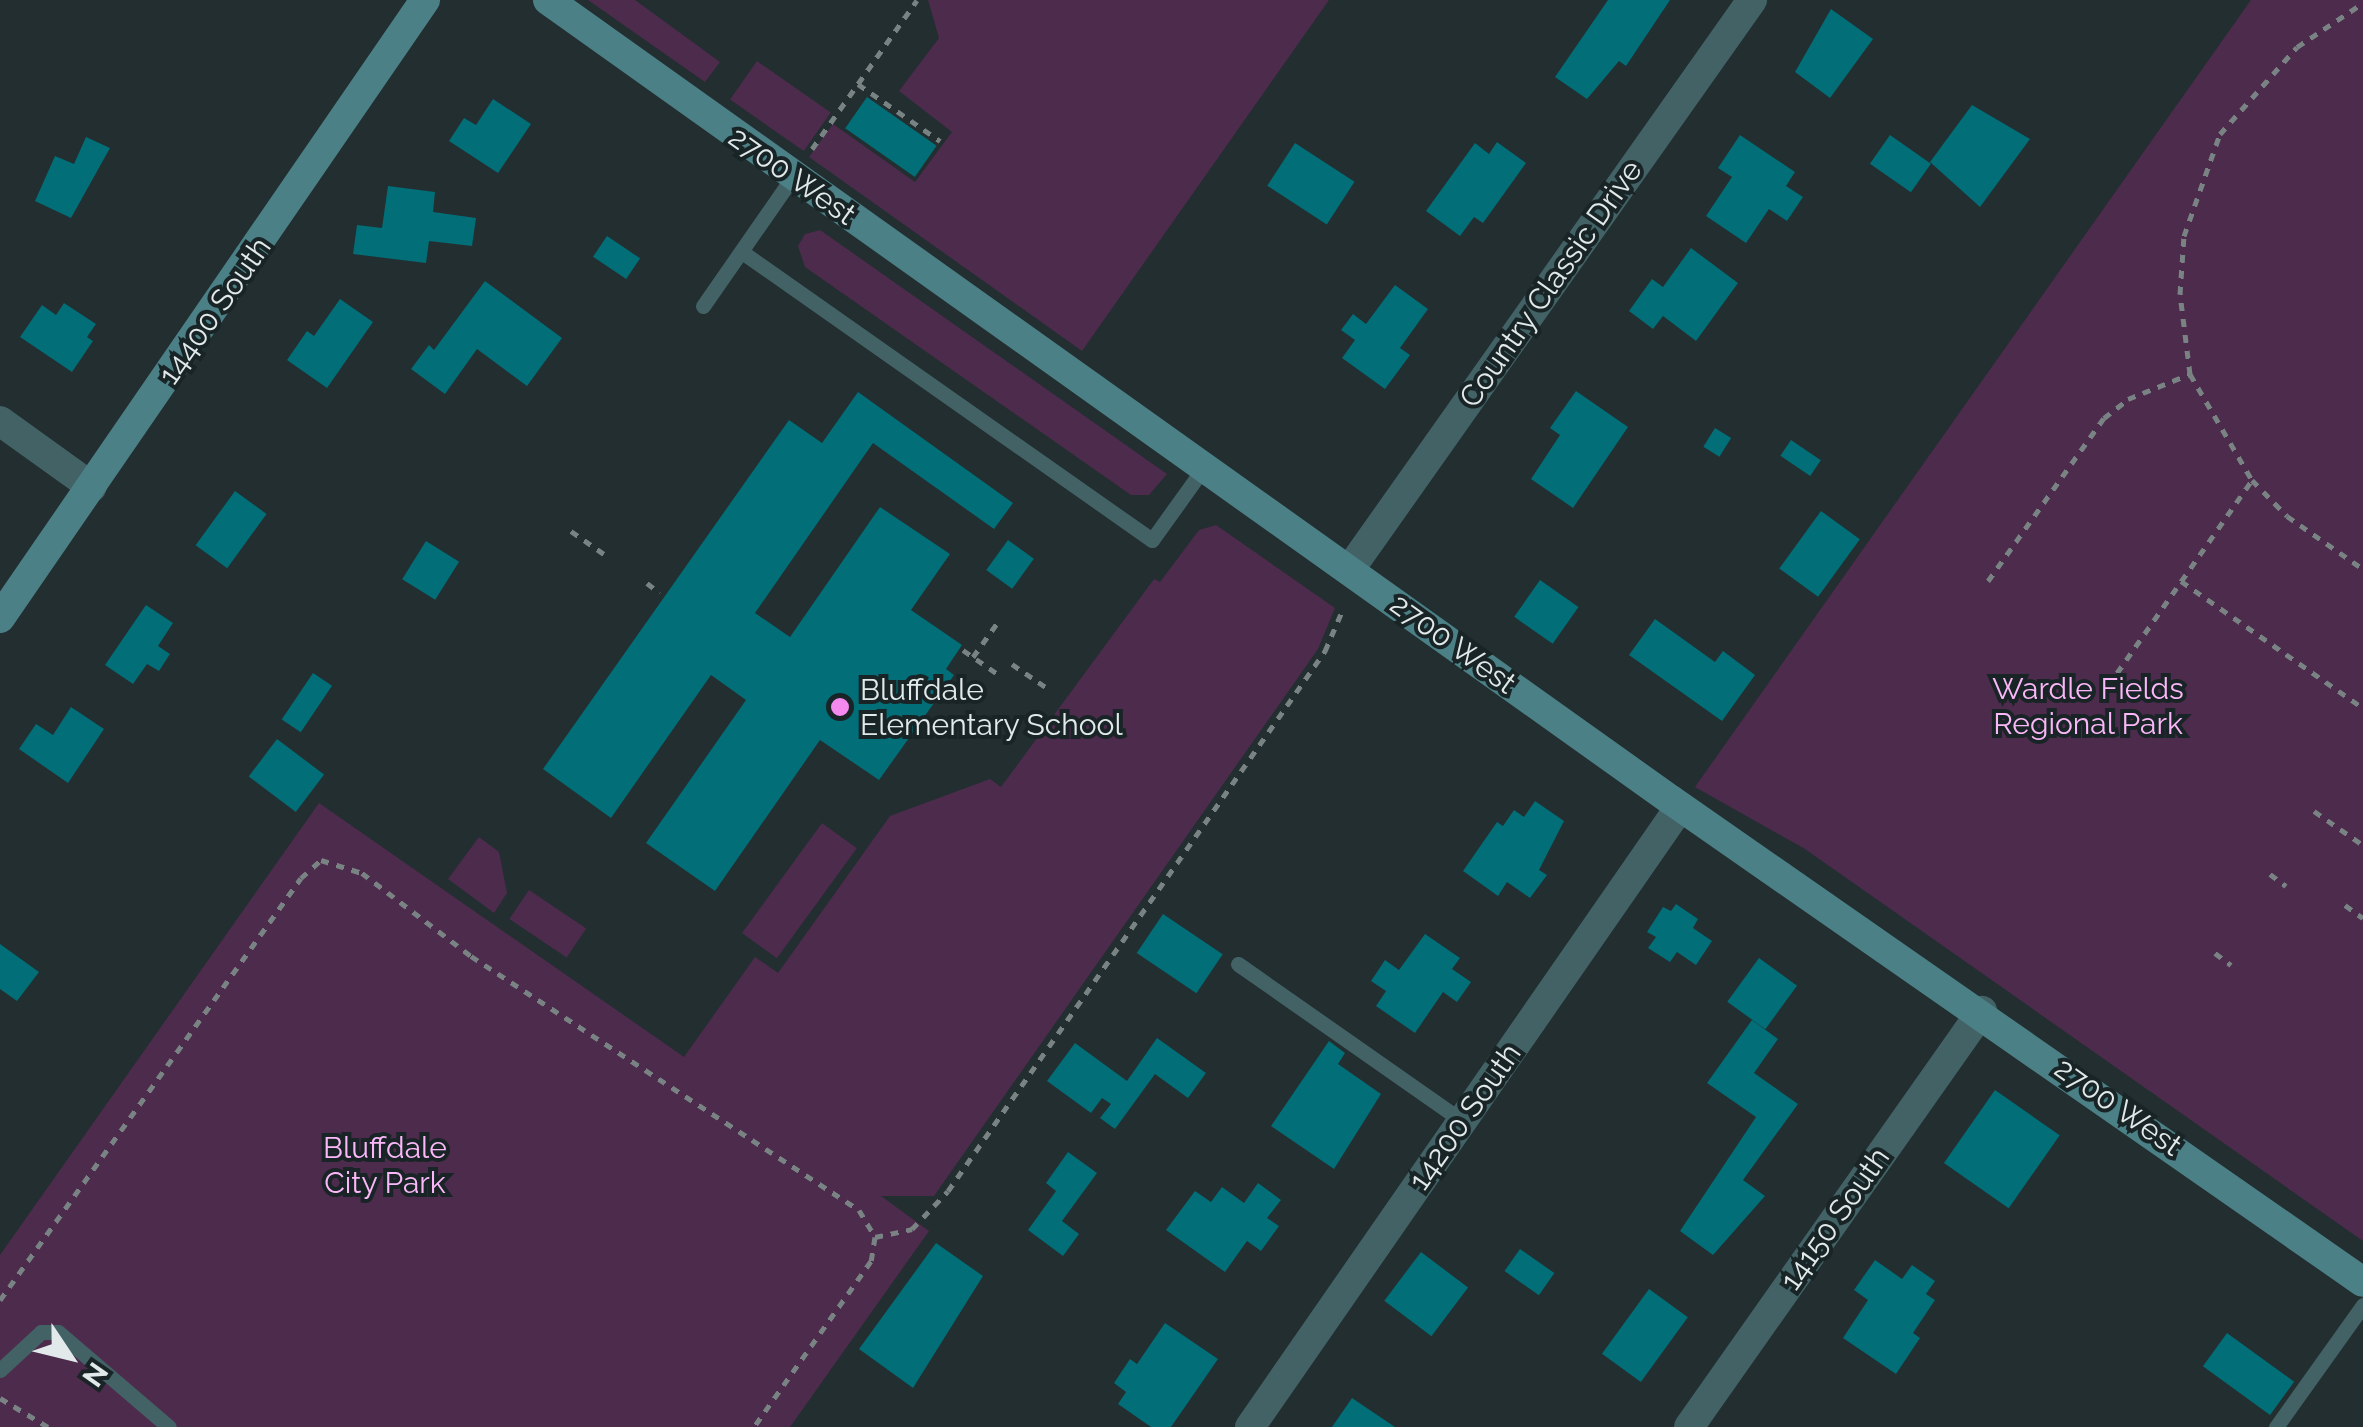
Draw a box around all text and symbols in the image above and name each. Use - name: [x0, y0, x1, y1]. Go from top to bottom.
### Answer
- street label: 2700 West: [721, 119, 863, 233]
- street label: Country Classic Drive: [1452, 153, 1650, 415]
- street label: 14400 South: [151, 230, 279, 392]
- street label: 2700 West: [1383, 586, 1523, 702]
- park label: Wardle Fields Regional Park: [1992, 671, 2184, 742]
- place label: Bluffdale Elementary School: [860, 672, 1123, 742]
- marker: Bluffdale Elementary School: [829, 696, 851, 718]
- street label: 14200 South: [1401, 1037, 1529, 1197]
- street label: 2700 West: [2047, 1050, 2189, 1164]
- park label: Bluffdale City Park: [323, 1130, 447, 1200]
- street label: 14150 South: [1773, 1141, 1897, 1297]
- north arrow: [20, 1307, 120, 1407]
- text: N: [75, 1356, 115, 1393]

